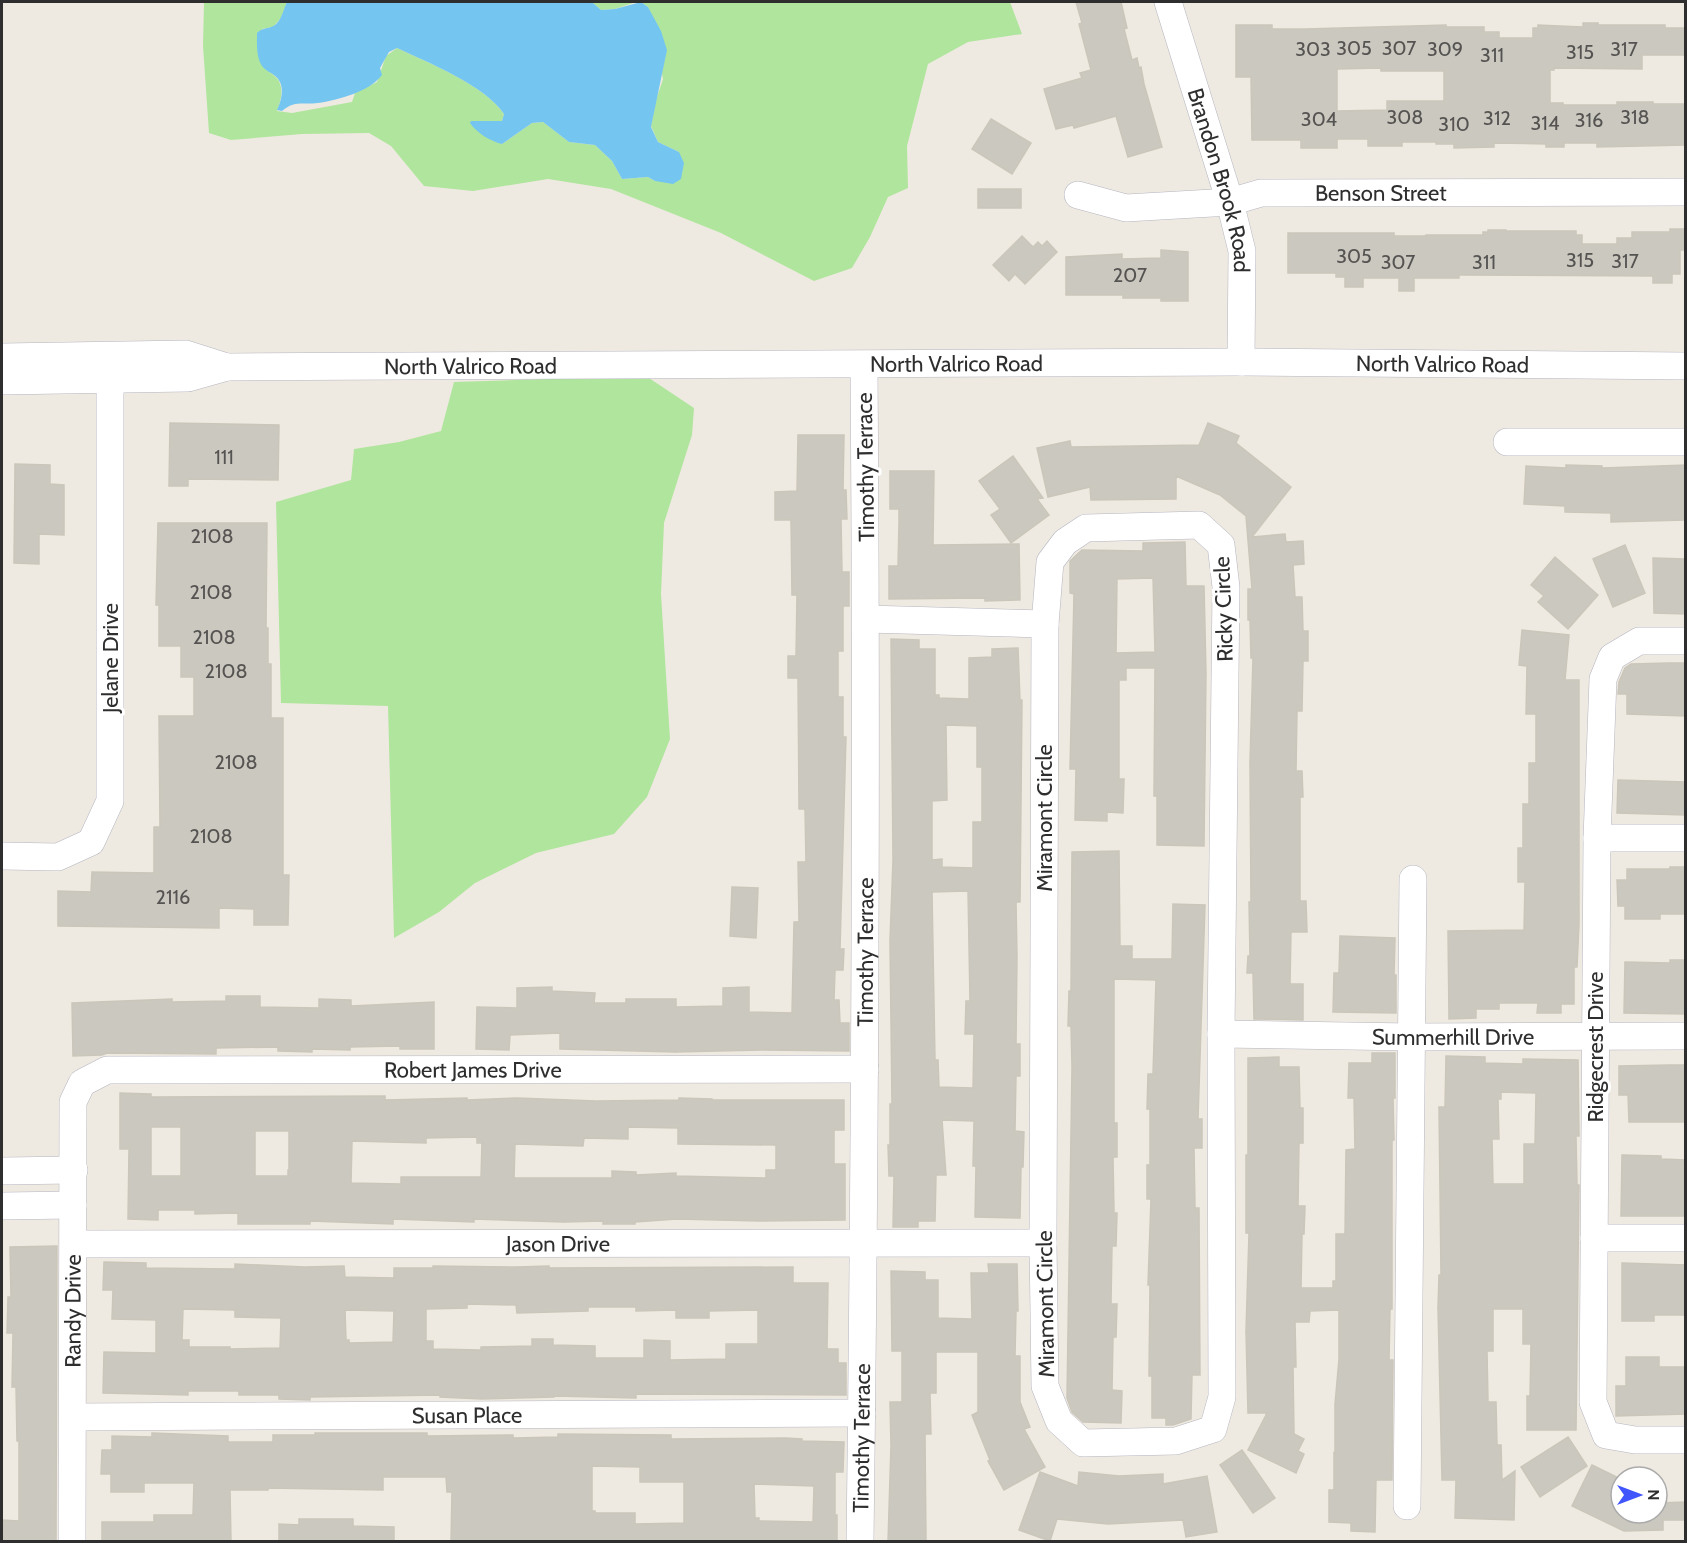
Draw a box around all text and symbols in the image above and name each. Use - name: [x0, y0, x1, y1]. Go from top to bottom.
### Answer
- house number: 305: [1336, 36, 1372, 60]
- house number: 307: [1382, 36, 1416, 60]
- house number: 303: [1295, 37, 1331, 61]
- house number: 309: [1427, 37, 1463, 61]
- house number: 317: [1610, 37, 1638, 61]
- house number: 315: [1566, 40, 1594, 64]
- house number: 311: [1480, 43, 1504, 67]
- street label: Brandon Brook Road: [1181, 85, 1255, 273]
- house number: 308: [1387, 105, 1423, 129]
- house number: 318: [1620, 105, 1650, 129]
- house number: 312: [1483, 106, 1511, 130]
- house number: 304: [1301, 107, 1338, 131]
- house number: 316: [1575, 108, 1603, 132]
- house number: 314: [1531, 111, 1560, 135]
- house number: 310: [1438, 112, 1470, 136]
- street label: Benson Street: [1315, 180, 1447, 207]
- house number: 305: [1336, 244, 1372, 268]
- house number: 315: [1566, 248, 1594, 272]
- house number: 317: [1611, 249, 1639, 273]
- house number: 307: [1381, 250, 1415, 274]
- house number: 311: [1472, 250, 1496, 274]
- house number: 207: [1113, 263, 1147, 287]
- street label: North Valrico Road: [870, 350, 1043, 378]
- street label: North Valrico Road: [1356, 350, 1529, 379]
- street label: North Valrico Road: [384, 352, 557, 380]
- street label: Timothy Terrace: [851, 392, 880, 542]
- house number: 111: [214, 445, 234, 469]
- house number: 2108: [190, 524, 234, 548]
- street label: Ricky Circle: [1208, 556, 1239, 662]
- house number: 2108: [189, 580, 233, 604]
- street label: Jelane Drive: [97, 603, 124, 714]
- house number: 2108: [192, 625, 236, 649]
- house number: 2108: [204, 659, 248, 683]
- street label: Miramont Circle: [1031, 744, 1058, 892]
- house number: 2108: [214, 750, 258, 774]
- house number: 2108: [189, 824, 233, 848]
- street label: Timothy Terrace: [852, 877, 879, 1027]
- house number: 2116: [156, 885, 190, 909]
- street label: Ridgecrest Drive: [1582, 972, 1609, 1122]
- street label: Summerhill Drive: [1372, 1023, 1534, 1051]
- street label: Robert James Drive: [384, 1056, 562, 1084]
- street label: Jason Drive: [505, 1230, 610, 1258]
- street label: Miramont Circle: [1031, 1230, 1060, 1378]
- street label: Randy Drive: [59, 1254, 87, 1368]
- street label: Timothy Terrace: [847, 1363, 876, 1513]
- street label: Susan Place: [412, 1402, 522, 1429]
- north arrow: [1609, 1465, 1669, 1525]
- text: N: [1644, 1489, 1663, 1501]

